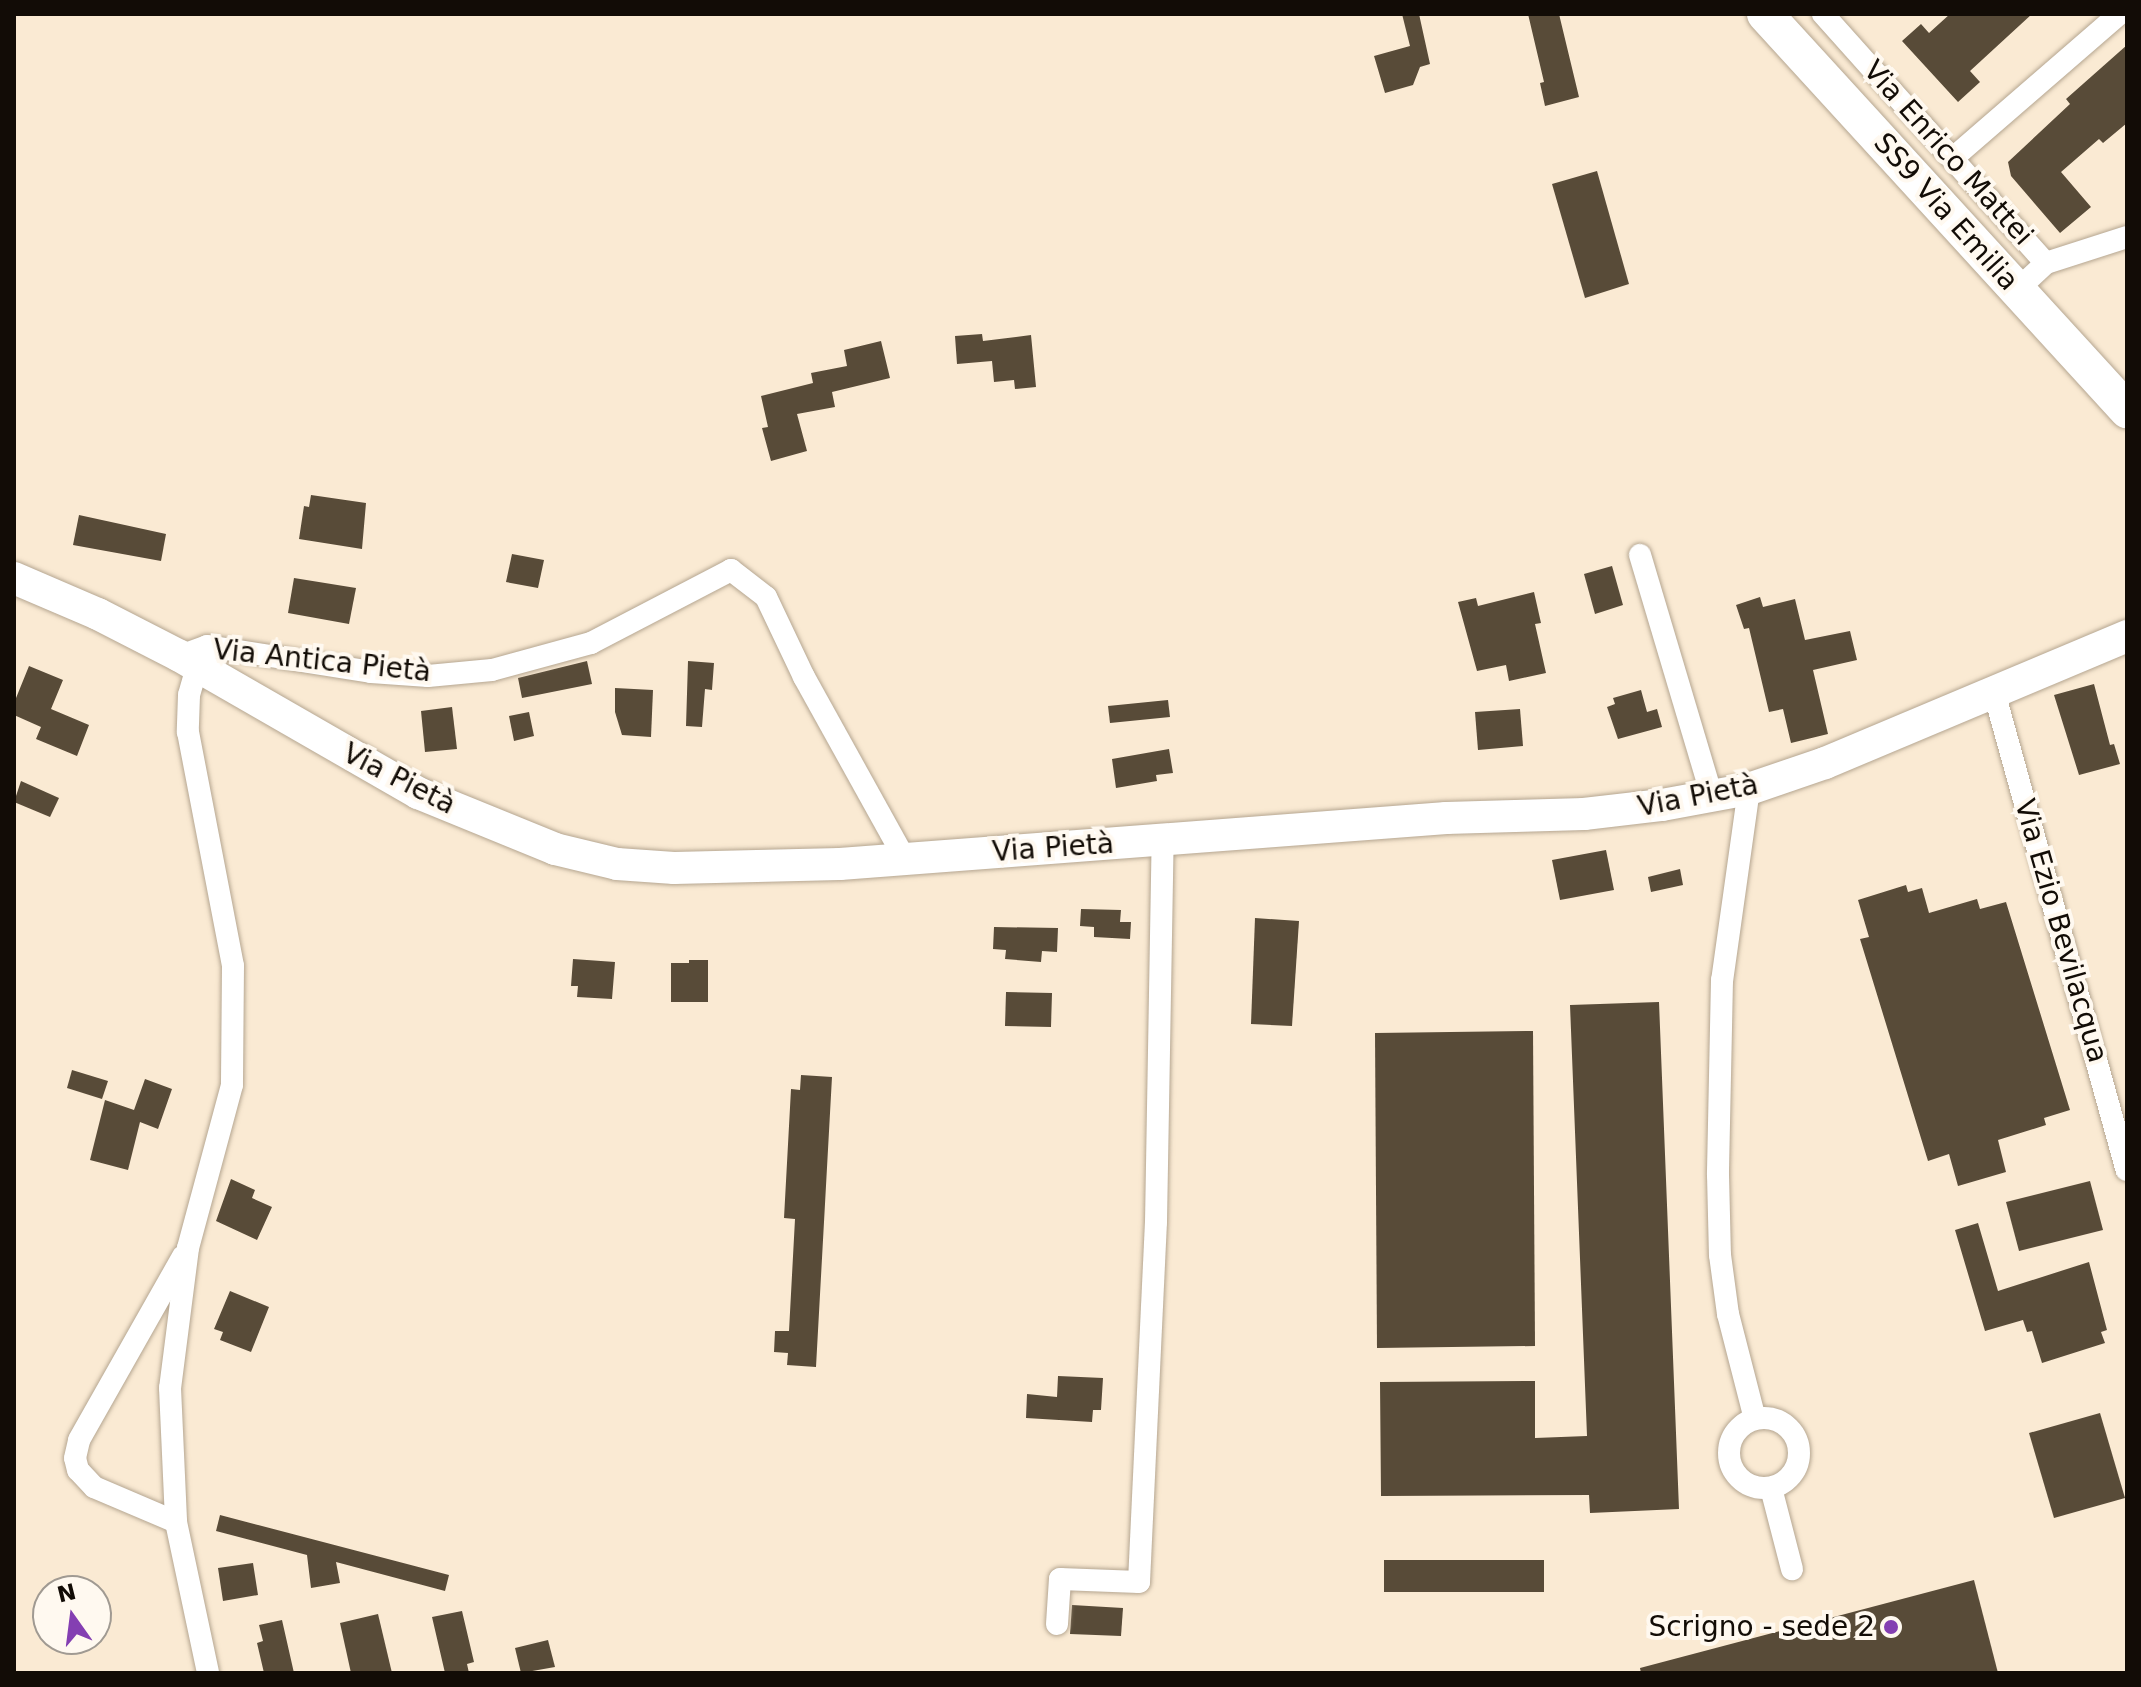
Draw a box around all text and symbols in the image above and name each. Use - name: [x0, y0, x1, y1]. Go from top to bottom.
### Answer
- street label: Via Enrico Mattei: [1856, 54, 2040, 252]
- street label: SS9 Via Emilia: [1867, 126, 2025, 298]
- street label: Via Antica Pietà: [211, 633, 433, 689]
- street label: Via Pietà: [337, 736, 461, 822]
- street label: Via Pietà: [1635, 768, 1761, 824]
- street label: Via Ezio Bevilacqua: [2007, 795, 2115, 1067]
- street label: Via Pietà: [991, 827, 1115, 869]
- north arrow: [32, 1575, 112, 1655]
- text: N: [55, 1579, 79, 1608]
- place label: Scrigno - sede 2: [1648, 1610, 1875, 1644]
- marker: Scrigno - sede 2: [1882, 1618, 1900, 1636]

